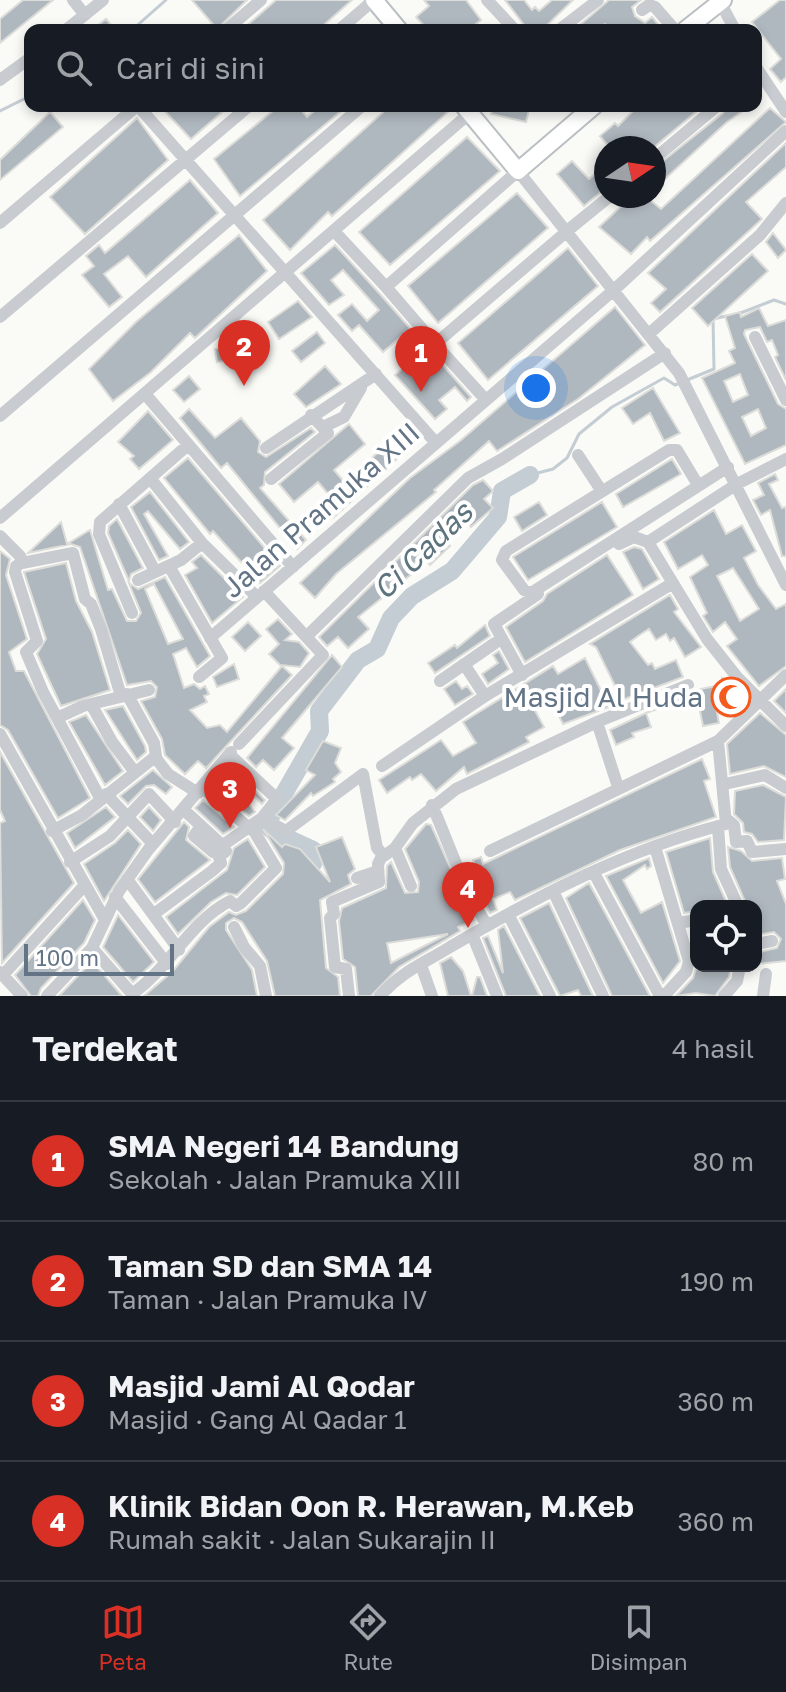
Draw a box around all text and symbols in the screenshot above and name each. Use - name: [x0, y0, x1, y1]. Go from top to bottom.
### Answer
- search box: [24, 24, 762, 112]
- icon: search: [52, 46, 96, 90]
- text: Cari di sini: [116, 50, 265, 86]
- north arrow: [594, 136, 666, 208]
- pin: 2: [218, 320, 270, 386]
- pin: 1: [395, 326, 447, 392]
- your location: [516, 368, 556, 408]
- street label: Jalan Pramuka XIII: [215, 415, 426, 604]
- water label: Ci Cadas: [365, 493, 480, 607]
- mosque icon: Masjid Al Huda: [710, 676, 752, 718]
- place label: Masjid Al Huda: [504, 680, 703, 713]
- pin: 3: [204, 762, 256, 828]
- pin: 4: [442, 862, 494, 928]
- map controls: [690, 900, 762, 972]
- button: locate: [690, 900, 762, 972]
- scale bar: [24, 940, 174, 976]
- text: 100 m: [36, 944, 99, 971]
- text: Terdekat: [32, 1028, 178, 1068]
- text: 4 hasil: [672, 1033, 754, 1064]
- text: SMA Negeri 14 Bandung: [108, 1128, 459, 1164]
- text: 1: [51, 1146, 65, 1177]
- text: 80 m: [693, 1146, 754, 1177]
- text: Sekolah · Jalan Pramuka XIII: [108, 1164, 462, 1195]
- text: Taman SD dan SMA 14: [108, 1248, 432, 1284]
- text: 2: [50, 1266, 66, 1297]
- text: 190 m: [680, 1266, 754, 1297]
- text: Taman · Jalan Pramuka IV: [108, 1284, 427, 1315]
- text: Masjid Jami Al Qodar: [108, 1368, 415, 1404]
- text: 3: [50, 1386, 66, 1417]
- text: 360 m: [677, 1386, 754, 1417]
- text: Masjid · Gang Al Qadar 1: [108, 1404, 407, 1435]
- text: Klinik Bidan Oon R. Herawan, M.Keb: [108, 1488, 634, 1524]
- text: 4: [50, 1506, 66, 1537]
- text: 360 m: [677, 1506, 754, 1537]
- text: Rumah sakit · Jalan Sukarajin II: [108, 1524, 496, 1555]
- tab: Peta: [98, 1600, 147, 1675]
- tab: Rute: [343, 1600, 393, 1675]
- tab: Disimpan: [590, 1600, 688, 1675]

